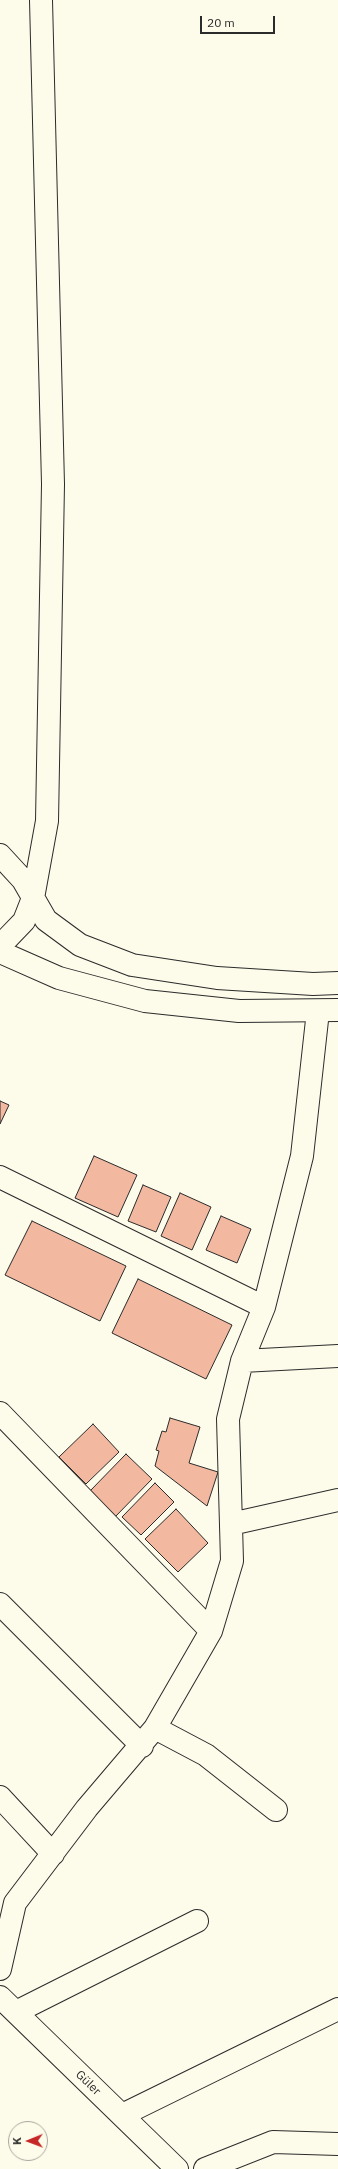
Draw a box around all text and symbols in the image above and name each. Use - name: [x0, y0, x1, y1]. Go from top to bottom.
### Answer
- scale bar: [202, 8, 277, 34]
- text: 20 m: [207, 15, 235, 30]
- street label: Güler: [72, 2068, 104, 2098]
- north arrow: [8, 2121, 48, 2161]
- text: K: [10, 2137, 24, 2145]

